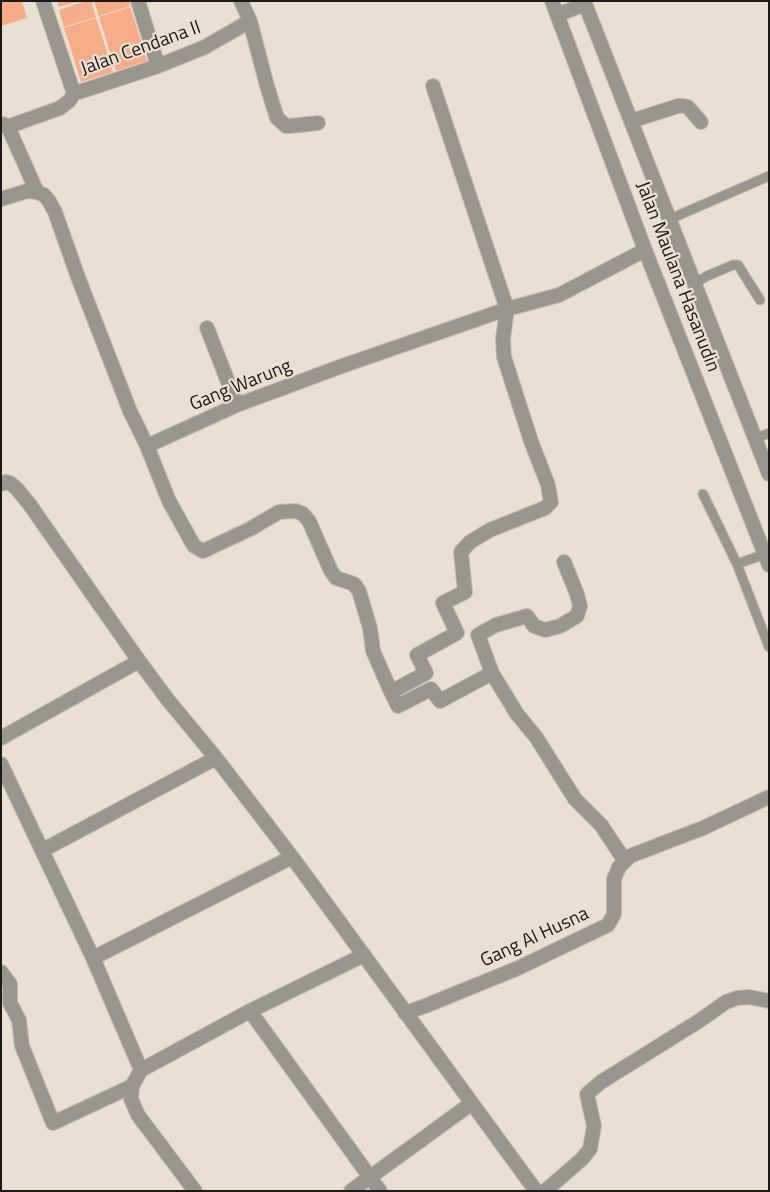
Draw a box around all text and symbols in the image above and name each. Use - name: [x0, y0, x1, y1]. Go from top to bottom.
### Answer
- street label: Jalan Cendana II: [78, 17, 204, 81]
- street label: Jalan Maulana Hasanudin: [630, 179, 724, 375]
- street label: Gang Warung: [187, 355, 295, 417]
- street label: Gang Al Husna: [477, 903, 593, 973]

